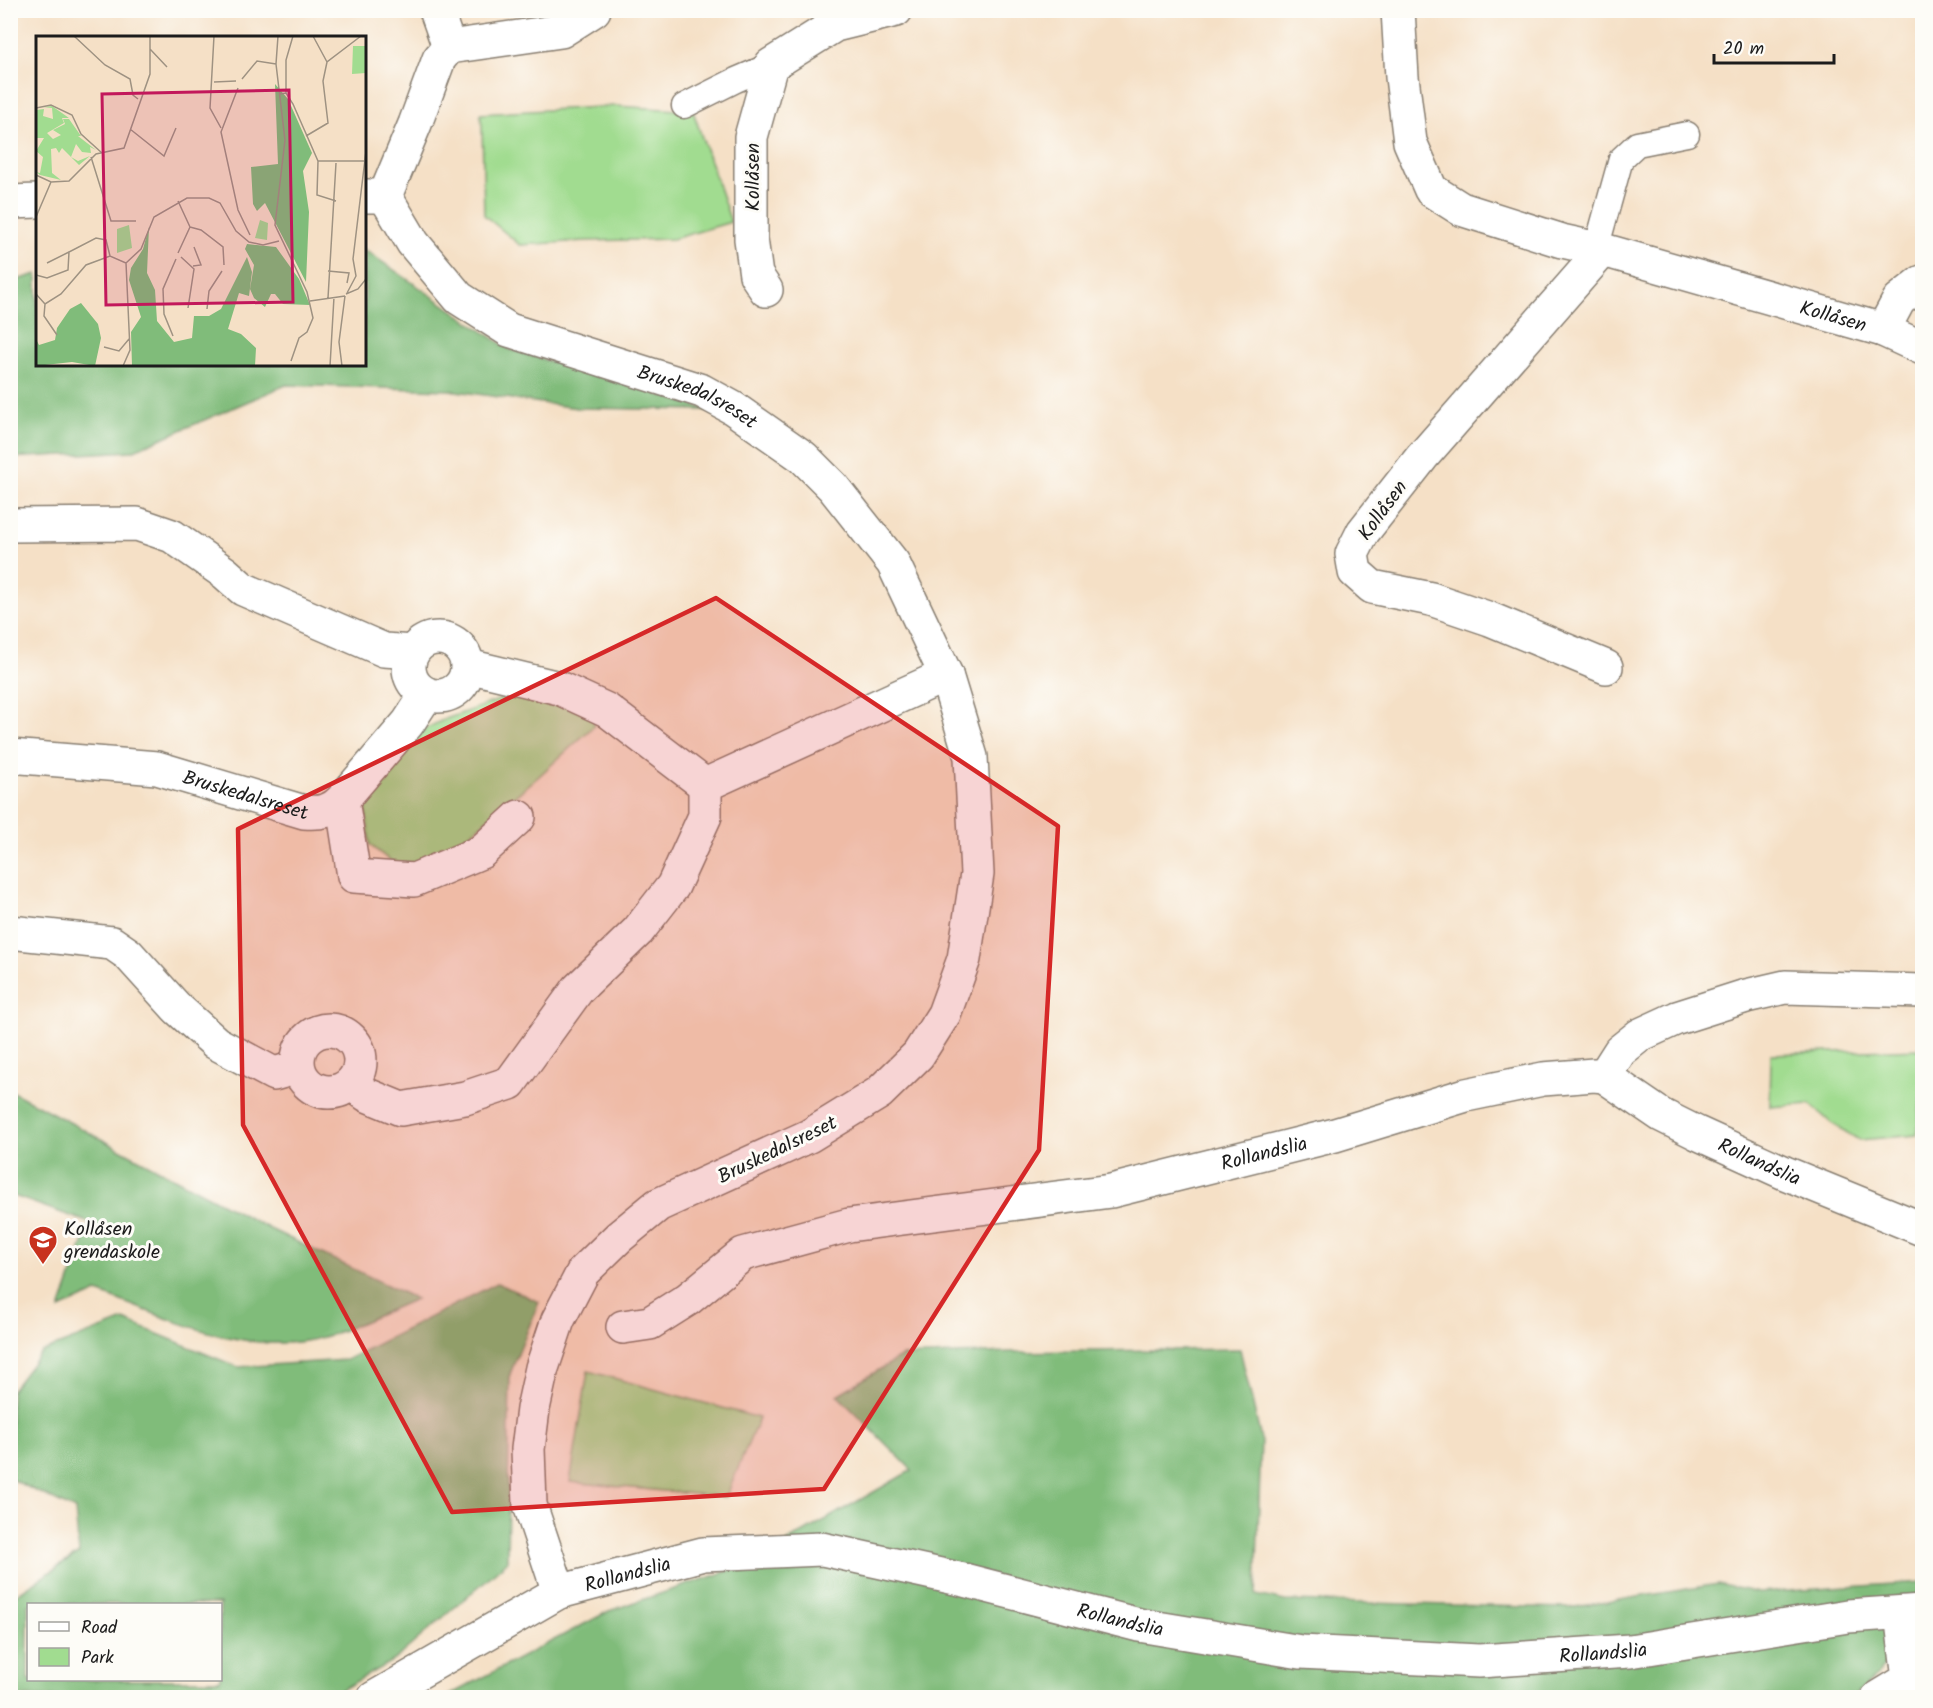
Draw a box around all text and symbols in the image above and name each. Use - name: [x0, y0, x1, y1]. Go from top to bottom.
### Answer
- scale bar: [1714, 27, 1834, 65]
- text: 20 m: [1723, 35, 1764, 64]
- inset map: [36, 36, 366, 366]
- street label: Kollåsen: [738, 143, 770, 211]
- street label: Kollåsen: [1796, 293, 1870, 343]
- street label: Bruskedalsreset: [633, 357, 764, 439]
- street label: Kollåsen: [1351, 474, 1417, 548]
- street label: Bruskedalsreset: [178, 763, 309, 830]
- street label: Bruskedalsreset: [713, 1108, 843, 1194]
- street label: Rollandslia: [1218, 1128, 1311, 1181]
- street label: Rollandslia: [1712, 1130, 1805, 1196]
- place label: Kollåsen grendaskole: [63, 1214, 160, 1269]
- school or university icon: Kollåsen grendaskole: [27, 1224, 59, 1266]
- street label: Rollandslia: [581, 1549, 675, 1603]
- street label: Rollandslia: [1073, 1596, 1166, 1647]
- legend: [27, 1603, 222, 1681]
- text: Road: [81, 1614, 118, 1643]
- street label: Rollandslia: [1558, 1634, 1650, 1674]
- text: Park: [81, 1644, 114, 1673]

